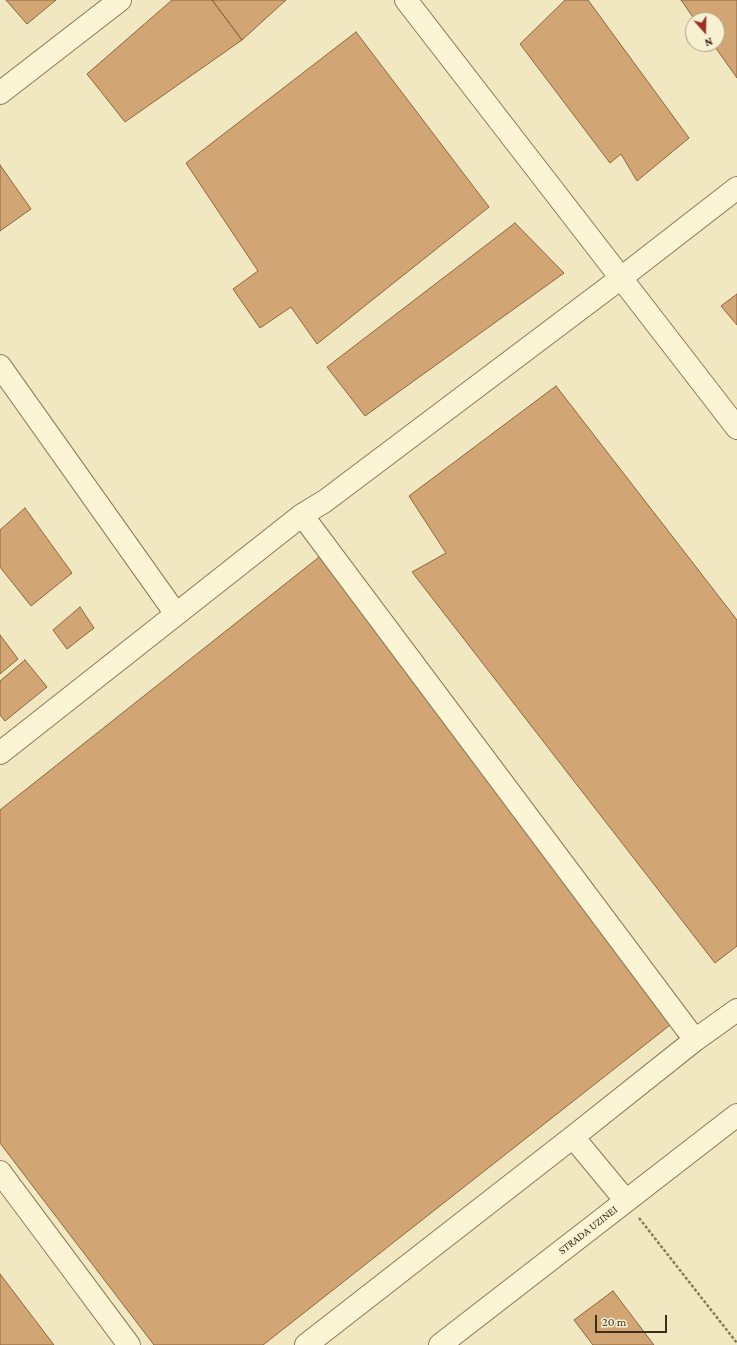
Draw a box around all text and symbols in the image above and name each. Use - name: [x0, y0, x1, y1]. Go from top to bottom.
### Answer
- north arrow: [685, 12, 725, 52]
- text: N: [703, 35, 714, 49]
- street label: STRADA UZINEI: [556, 1203, 620, 1257]
- scale bar: [597, 1307, 669, 1333]
- text: 20 m: [602, 1315, 626, 1329]

